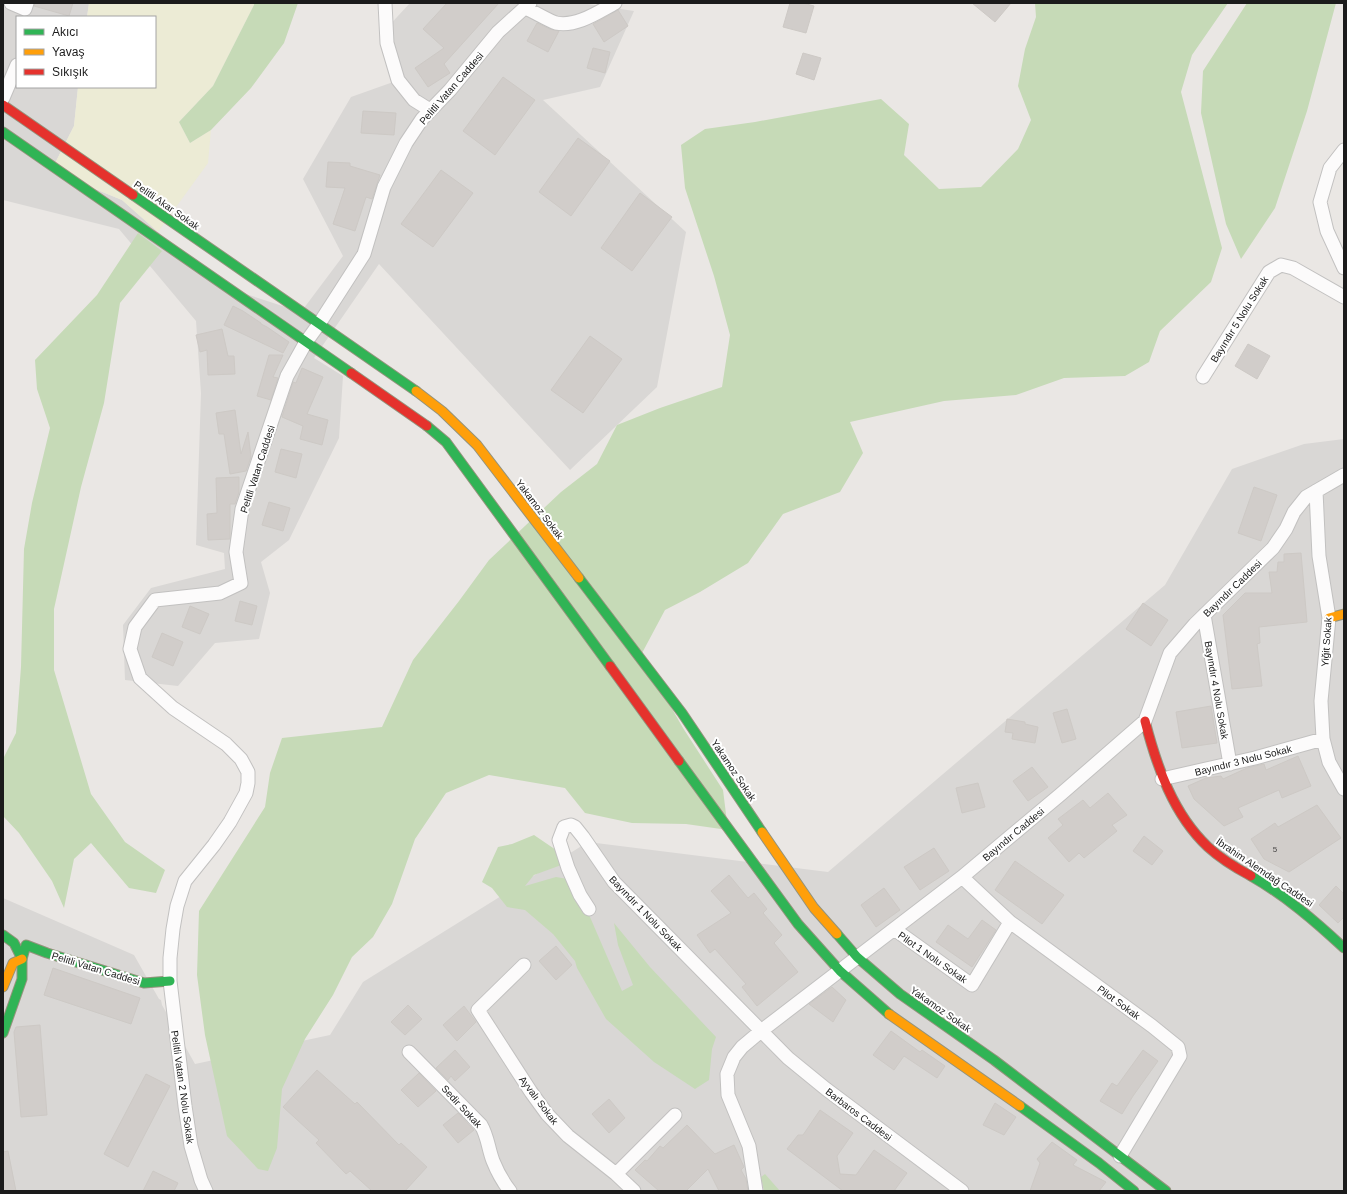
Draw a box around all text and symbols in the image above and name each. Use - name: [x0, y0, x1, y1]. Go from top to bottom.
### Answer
- legend: [16, 16, 156, 88]
- text: Akıcı: [52, 25, 79, 39]
- text: Yavaş: [52, 45, 84, 59]
- street label: Pelitli Vatan Caddesi: [417, 50, 486, 126]
- text: Sıkışık: [52, 65, 89, 79]
- street label: Pelitli Akar Sokak: [132, 179, 202, 233]
- street label: Bayındır 5 Nolu Sokak: [1208, 273, 1271, 364]
- street label: Pelitli Vatan Caddesi: [238, 424, 277, 514]
- street label: Yakamoz Sokak: [514, 477, 566, 542]
- street label: Bayındır Caddesi: [1201, 558, 1264, 619]
- street label: Yiğit Sokak: [1319, 616, 1334, 667]
- street label: Bayındır 4 Nolu Sokak: [1202, 640, 1231, 741]
- street label: Yakamoz Sokak: [709, 738, 759, 804]
- street label: Bayındır 3 Nolu Sokak: [1194, 743, 1294, 778]
- street label: Bayındır Caddesi: [980, 806, 1046, 863]
- street label: İbrahim Alemdağ Caddesi: [1214, 835, 1316, 909]
- house number: 5: [1273, 845, 1278, 854]
- street label: Bayındır 1 Nolu Sokak: [607, 874, 685, 954]
- street label: Pilot 1 Nolu Sokak: [896, 929, 970, 986]
- street label: Pelitli Vatan Caddesi: [50, 950, 141, 987]
- street label: Pilot Sokak: [1095, 983, 1143, 1022]
- street label: Yakamoz Sokak: [908, 984, 974, 1035]
- street label: Pelitli Vatan 2 Nolu Sokak: [169, 1030, 196, 1145]
- street label: Ayvalı Sokak: [517, 1074, 561, 1127]
- street label: Sedir Sokak: [439, 1083, 485, 1131]
- street label: Barbaros Caddesi: [823, 1086, 894, 1143]

